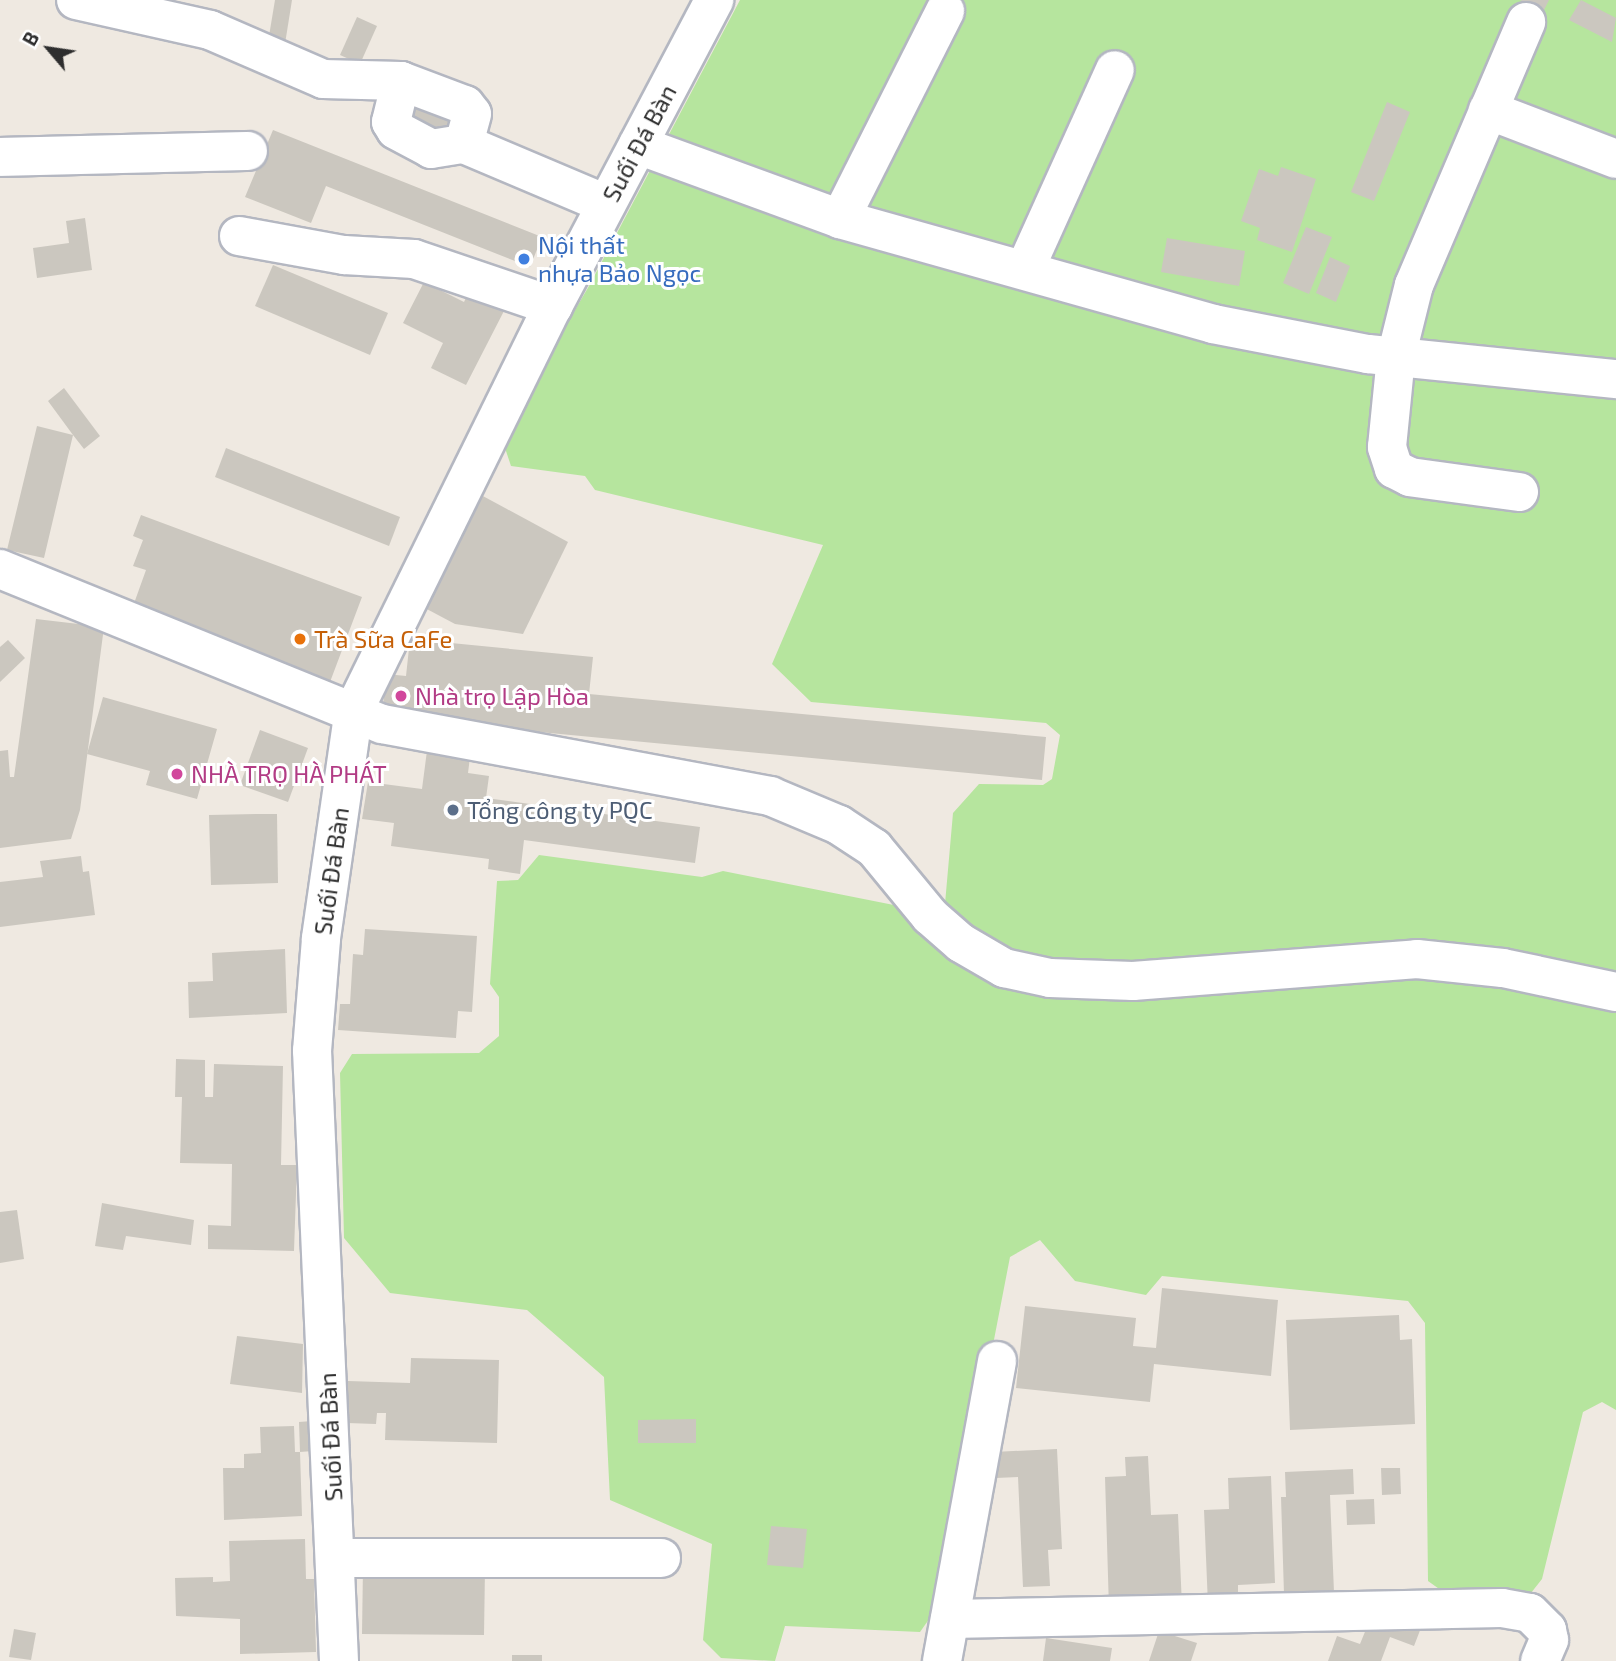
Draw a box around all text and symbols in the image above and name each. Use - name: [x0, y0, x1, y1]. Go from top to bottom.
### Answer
- north arrow: [14, 14, 84, 84]
- text: B: [17, 28, 43, 49]
- street label: Suối Đá Bàn: [596, 79, 682, 207]
- place label: Nội thất nhựa Bảo Ngọc: [538, 231, 701, 287]
- marker: Nội thất nhựa Bảo Ngọc: [516, 251, 532, 267]
- place label: Trà Sữa CaFe: [314, 625, 452, 653]
- marker: Trà Sữa CaFe: [292, 631, 308, 647]
- place label: Nhà trọ Lập Hòa: [415, 682, 589, 710]
- marker: Nhà trọ Lập Hòa: [393, 688, 409, 704]
- place label: NHÀ TRỌ HÀ PHÁT: [191, 760, 388, 788]
- marker: NHÀ TRỌ HÀ PHÁT: [169, 766, 185, 782]
- place label: Tổng công ty PQC: [467, 796, 654, 824]
- marker: Tổng công ty PQC: [445, 802, 461, 818]
- street label: Suối Đá Bàn: [308, 805, 354, 937]
- street label: Suối Đá Bàn: [312, 1372, 348, 1502]

